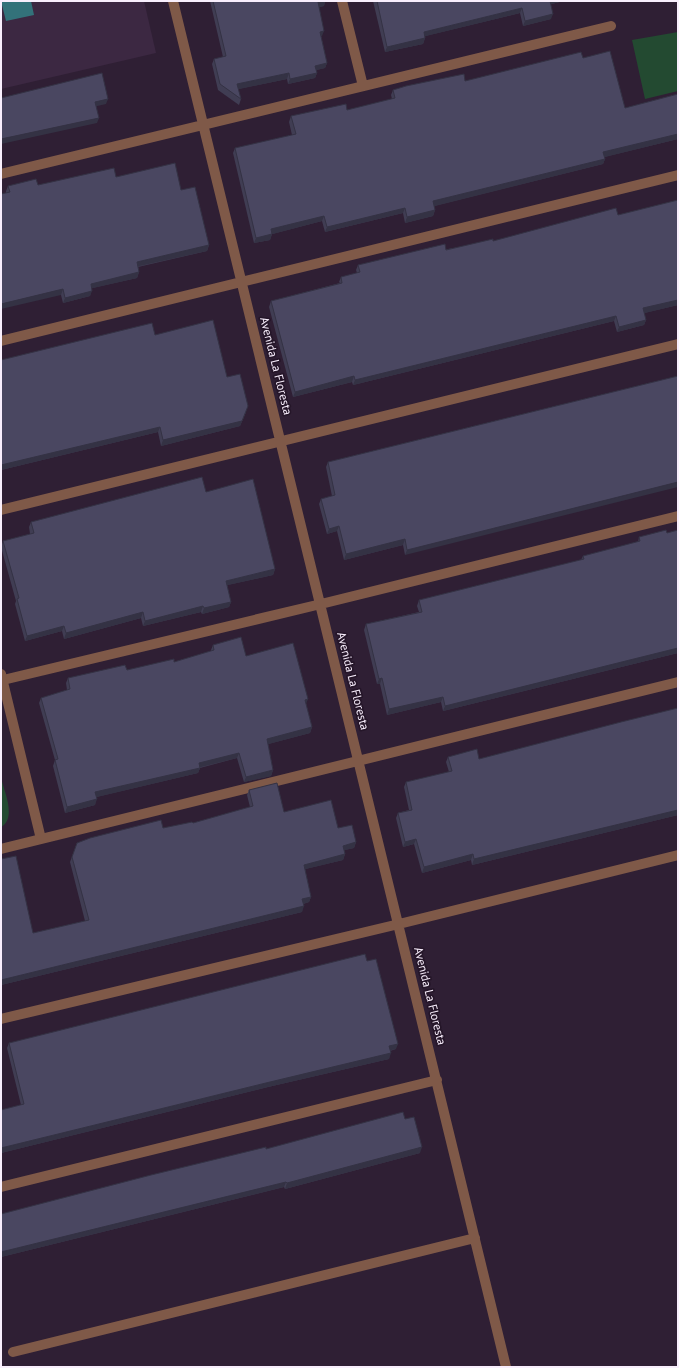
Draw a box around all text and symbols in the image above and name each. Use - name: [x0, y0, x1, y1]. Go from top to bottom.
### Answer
- street label: Avenida La Floresta: [257, 315, 296, 416]
- street label: Avenida La Floresta: [334, 630, 373, 731]
- street label: Avenida La Floresta: [411, 945, 450, 1046]

